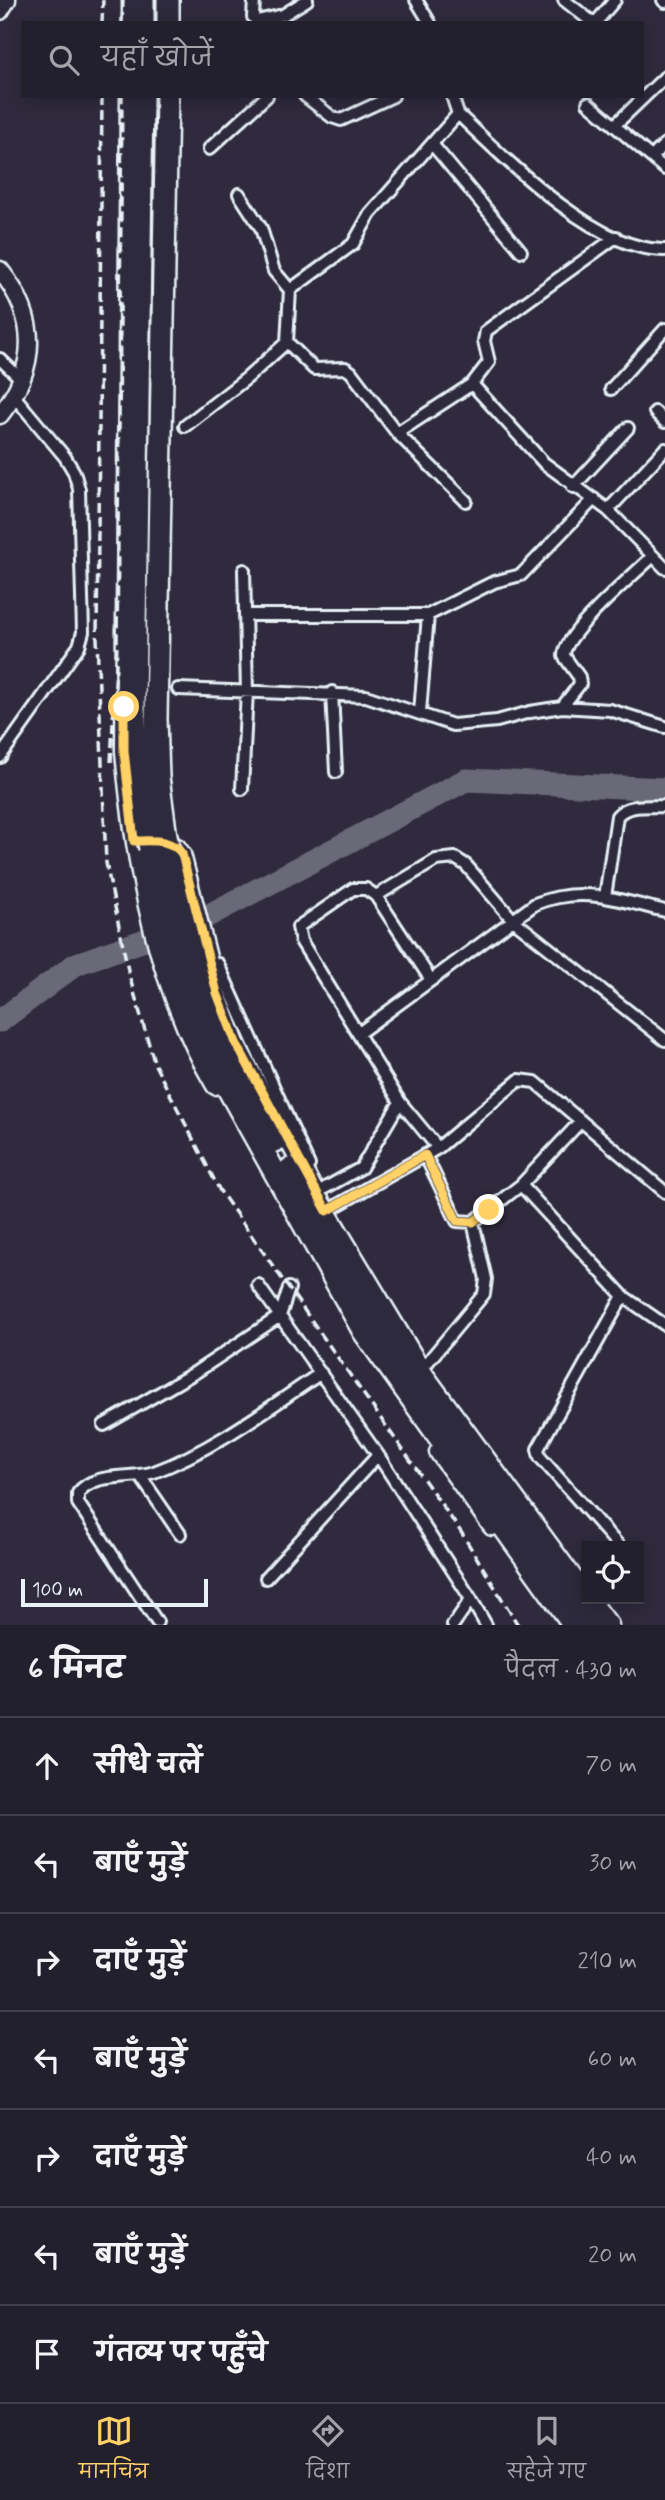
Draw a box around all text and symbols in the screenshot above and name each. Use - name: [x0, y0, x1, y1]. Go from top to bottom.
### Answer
- search box: [21, 21, 644, 98]
- icon: search: [45, 41, 83, 79]
- text: यहाँ खोजें: [101, 42, 213, 76]
- route start: [108, 691, 139, 722]
- route end: [473, 1194, 504, 1225]
- map controls: [581, 1541, 644, 1604]
- button: locate: [581, 1541, 644, 1604]
- scale bar: [21, 1576, 208, 1608]
- text: 100 m: [32, 1578, 83, 1603]
- text: 6 मिनट: [28, 1650, 124, 1689]
- text: पैदल · 430 m: [505, 1656, 637, 1686]
- icon: ahead: [28, 1747, 66, 1785]
- text: सीधे चलें: [95, 1749, 202, 1783]
- text: 70 m: [585, 1751, 637, 1781]
- icon: left: [28, 1845, 66, 1883]
- text: बाएँ मुड़ें: [95, 1847, 187, 1881]
- text: 30 m: [589, 1849, 637, 1879]
- icon: right: [28, 1943, 66, 1981]
- text: दाएँ मुड़ें: [95, 1945, 186, 1979]
- text: 210 m: [577, 1947, 637, 1977]
- icon: left: [28, 2041, 66, 2079]
- text: बाएँ मुड़ें: [95, 2043, 187, 2077]
- text: 60 m: [588, 2045, 637, 2075]
- icon: right: [28, 2139, 66, 2177]
- text: दाएँ मुड़ें: [95, 2141, 186, 2175]
- text: 40 m: [586, 2143, 637, 2173]
- icon: left: [28, 2237, 66, 2275]
- text: बाएँ मुड़ें: [95, 2239, 187, 2273]
- text: 20 m: [588, 2241, 637, 2271]
- icon: arrive: [28, 2335, 66, 2373]
- text: गंतव्य पर पहुँचे: [95, 2337, 267, 2371]
- tab: मानचित्र: [79, 2412, 149, 2492]
- tab: दिशा: [306, 2412, 349, 2492]
- tab: सहेजे गए: [507, 2412, 586, 2492]

